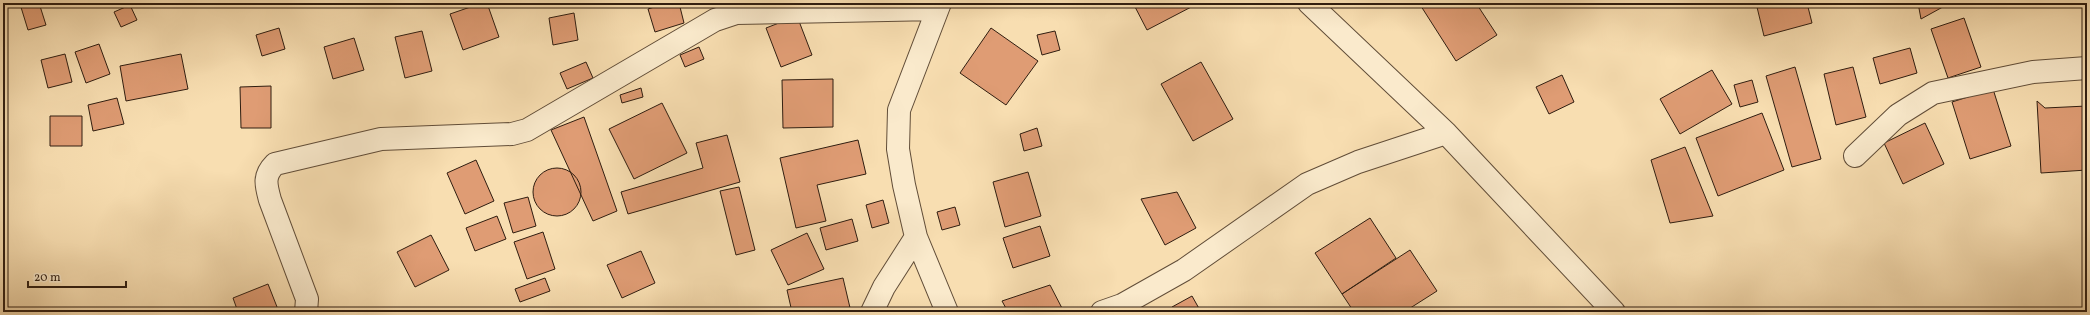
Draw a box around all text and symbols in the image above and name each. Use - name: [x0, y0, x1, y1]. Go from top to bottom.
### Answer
- scale bar: [28, 263, 126, 289]
- text: 20 m: [34, 270, 61, 286]

